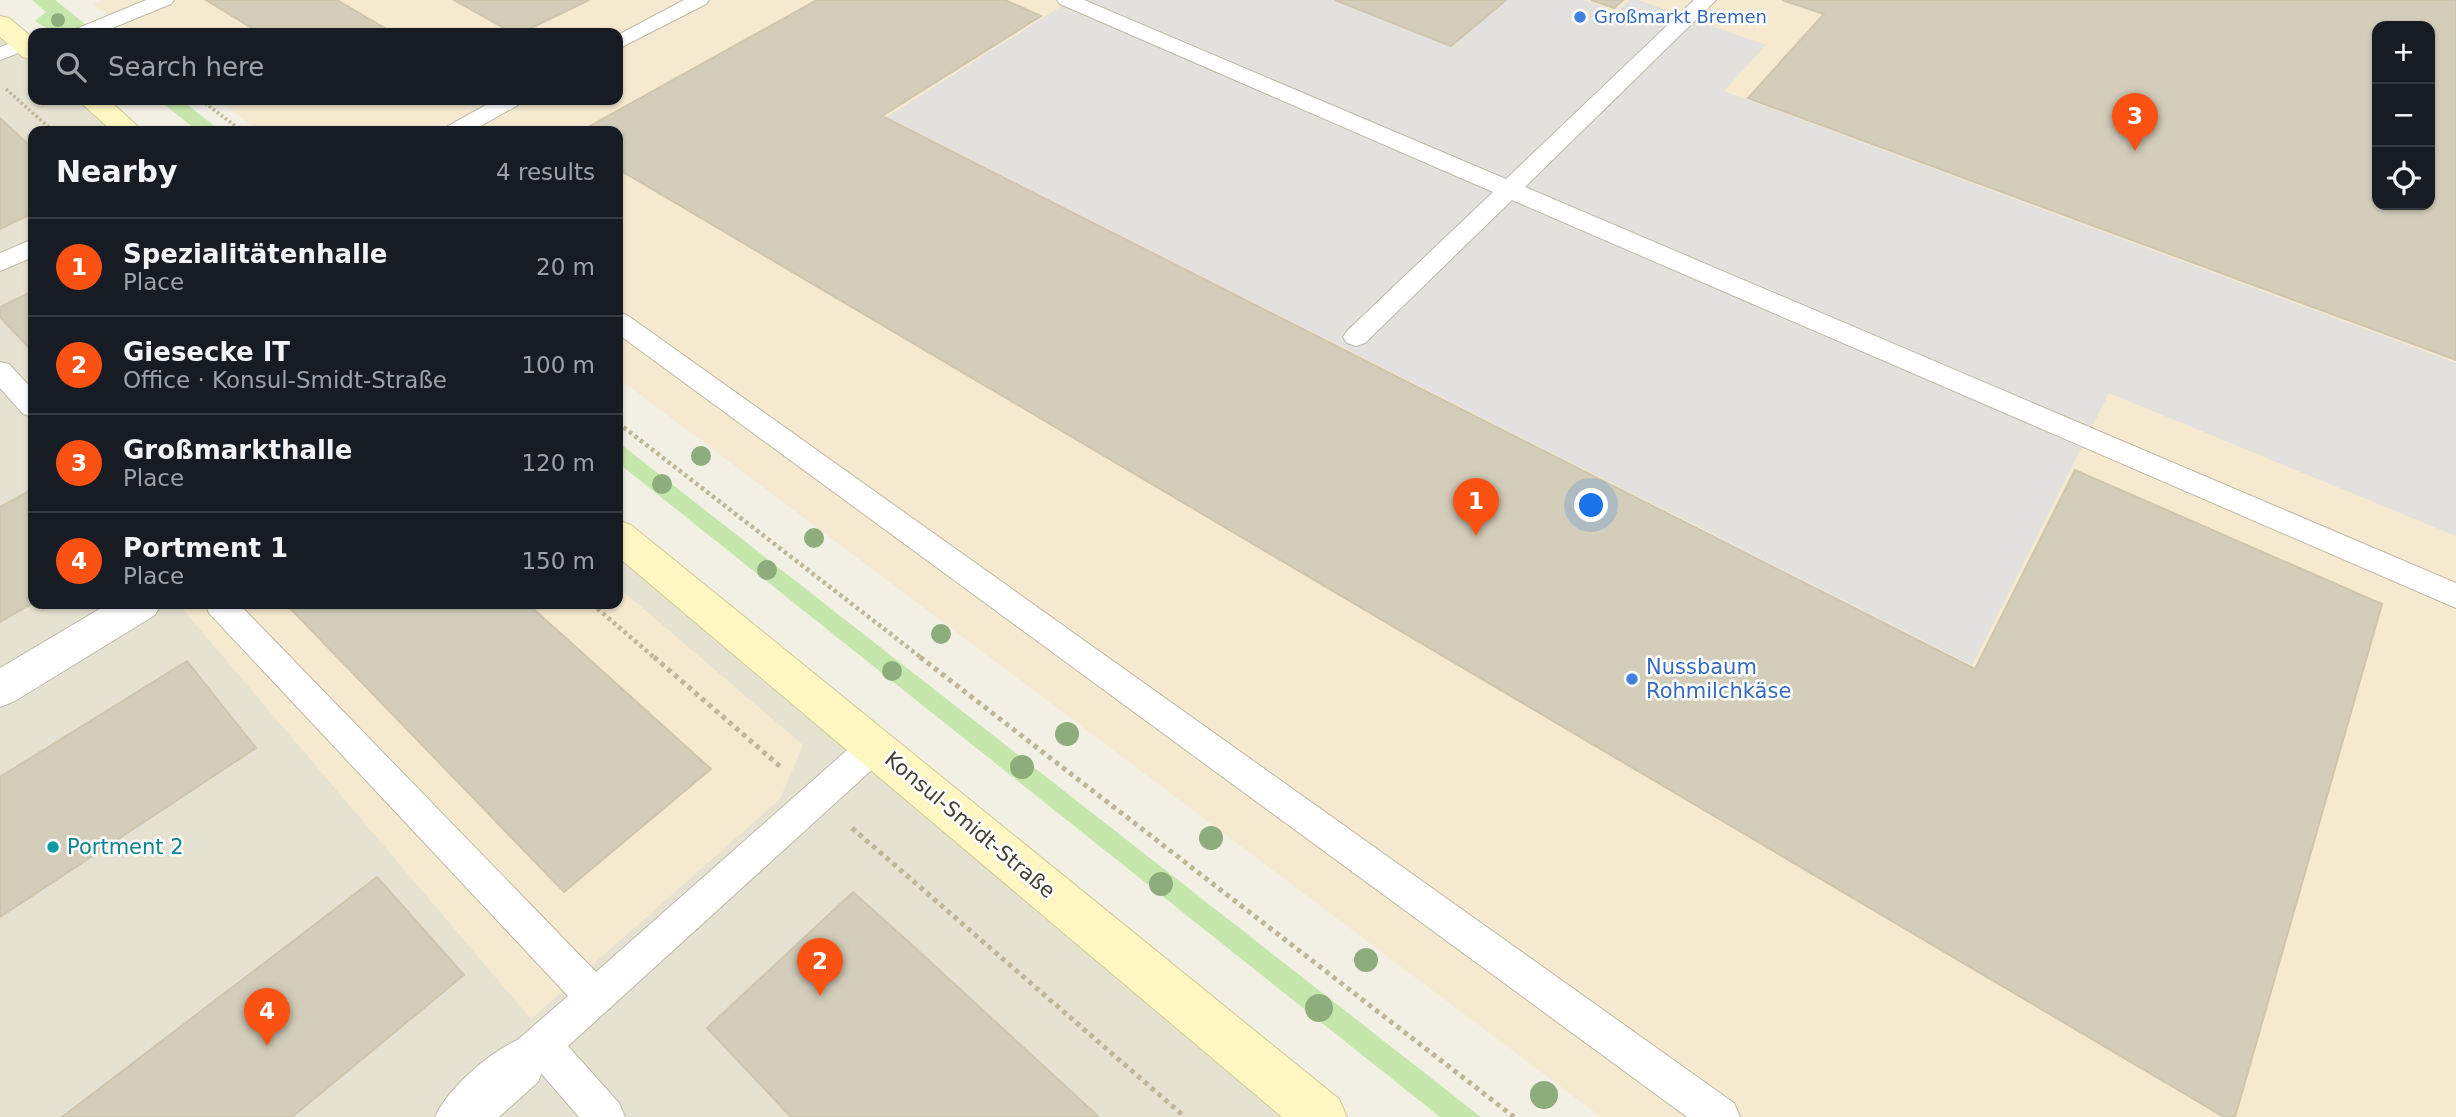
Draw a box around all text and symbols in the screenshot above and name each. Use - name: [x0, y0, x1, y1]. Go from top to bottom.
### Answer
- place label: Großmarkt Bremen: [1594, 6, 1767, 27]
- marker: Großmarkt Bremen: [1572, 9, 1588, 25]
- map controls: [2372, 21, 2435, 210]
- button: +: [2372, 21, 2435, 84]
- search box: [28, 28, 623, 105]
- icon: search: [52, 48, 90, 86]
- text: Search here: [108, 52, 264, 82]
- button: −: [2372, 84, 2435, 147]
- pin: 3: [2112, 93, 2158, 151]
- button: locate: [2372, 147, 2435, 210]
- text: Nearby: [56, 154, 178, 189]
- text: 4 results: [496, 159, 595, 185]
- text: Spezialitätenhalle: [123, 239, 387, 269]
- text: 1: [71, 254, 87, 280]
- text: 20 m: [536, 254, 595, 280]
- text: Place: [123, 269, 184, 295]
- text: Giesecke IT: [123, 337, 290, 367]
- text: 2: [71, 352, 87, 378]
- text: 100 m: [521, 352, 595, 378]
- text: Office · Konsul-Smidt-Straße: [123, 367, 447, 393]
- text: Großmarkthalle: [123, 435, 352, 465]
- text: 3: [71, 450, 87, 476]
- text: 120 m: [521, 450, 595, 476]
- text: Place: [123, 465, 184, 491]
- pin: 1: [1453, 478, 1499, 536]
- your location: [1574, 488, 1608, 522]
- text: Portment 1: [123, 533, 288, 563]
- text: 4: [71, 548, 87, 574]
- text: 150 m: [521, 548, 595, 574]
- text: Place: [123, 563, 184, 589]
- place label: Nussbaum Rohmilchkäse: [1646, 655, 1791, 703]
- marker: Nussbaum Rohmilchkäse: [1624, 671, 1640, 687]
- street label: Konsul-Smidt-Straße: [880, 747, 1060, 903]
- place label: Portment 2: [67, 835, 184, 859]
- marker: Portment 2: [45, 839, 61, 855]
- pin: 2: [797, 938, 843, 996]
- pin: 4: [244, 988, 290, 1046]

